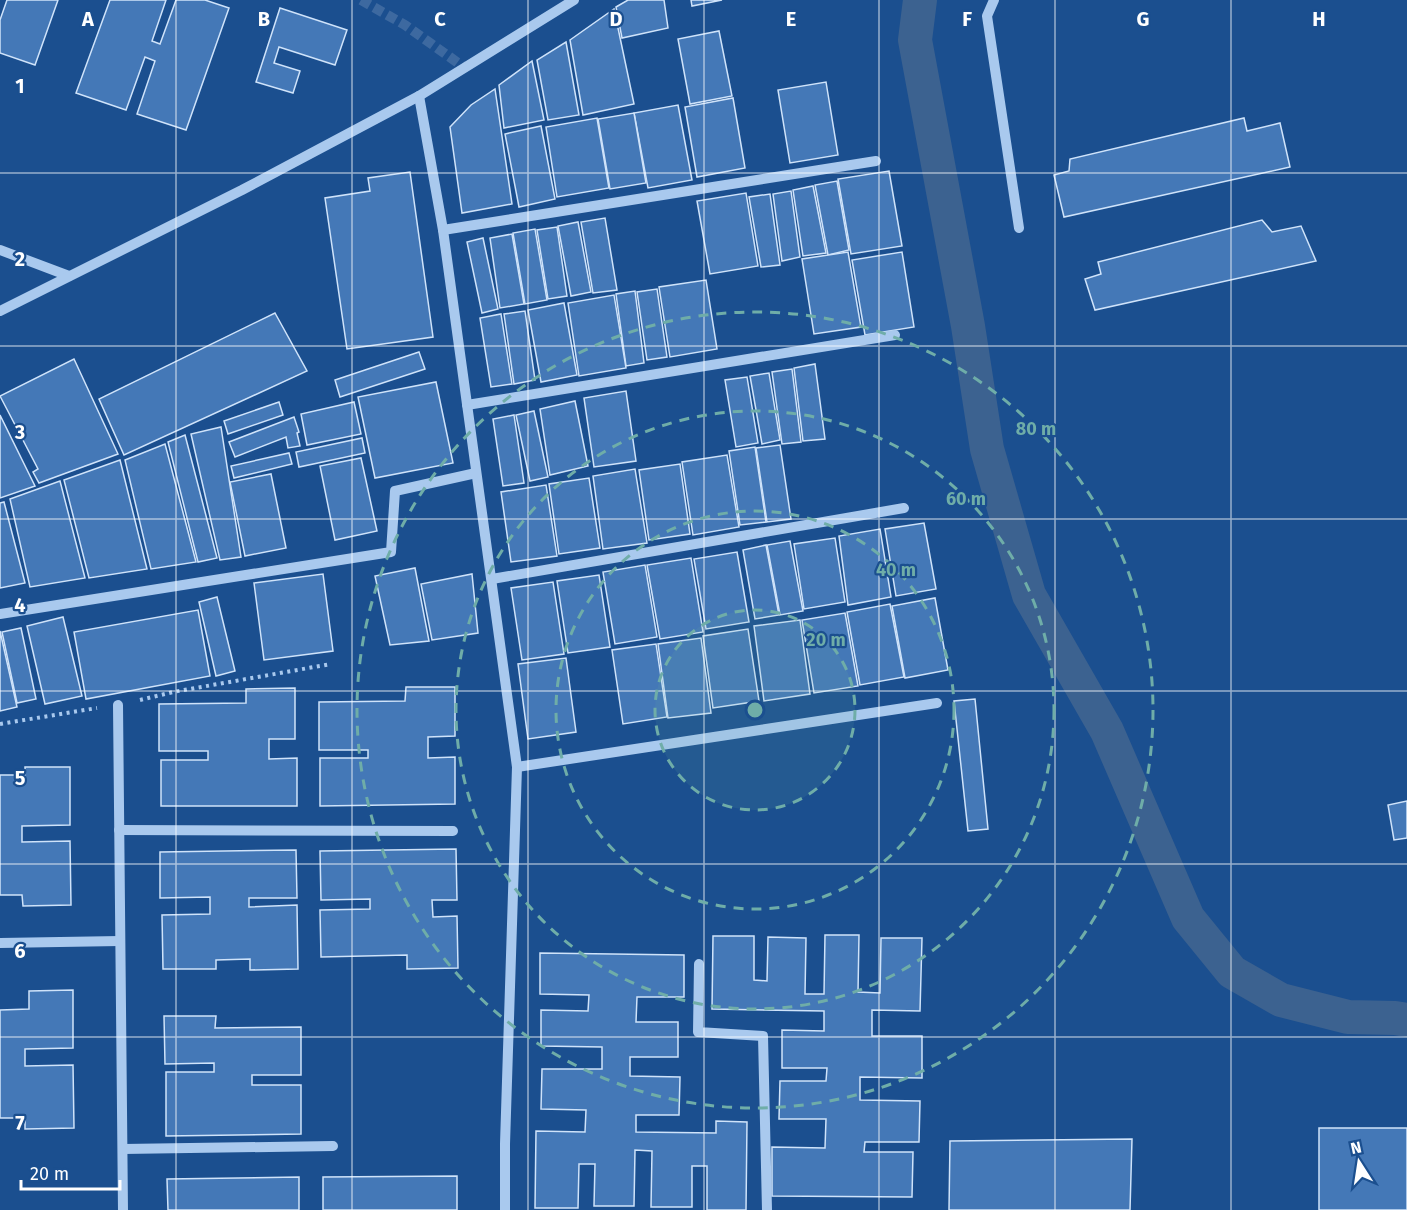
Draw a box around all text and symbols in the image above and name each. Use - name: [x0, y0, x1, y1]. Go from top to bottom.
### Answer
- text: A: [81, 7, 95, 31]
- text: B: [258, 7, 270, 31]
- text: C: [434, 7, 446, 31]
- text: D: [609, 7, 623, 31]
- text: E: [786, 7, 796, 31]
- text: F: [962, 7, 972, 31]
- text: G: [1137, 7, 1149, 31]
- text: H: [1312, 7, 1326, 31]
- text: 1: [15, 74, 25, 98]
- text: 2: [15, 247, 25, 271]
- text: 80 m: [1016, 418, 1056, 440]
- text: 3: [14, 420, 25, 444]
- text: 60 m: [946, 488, 986, 510]
- text: 40 m: [876, 559, 916, 581]
- text: 4: [14, 593, 26, 617]
- text: 20 m: [806, 629, 846, 651]
- centre of rings: [745, 700, 765, 720]
- text: 5: [15, 766, 26, 790]
- text: 6: [14, 939, 26, 963]
- text: 7: [15, 1111, 25, 1135]
- north arrow: [1329, 1132, 1389, 1192]
- text: N: [1349, 1137, 1363, 1158]
- scale bar: [21, 1153, 120, 1191]
- text: 20 m: [30, 1163, 69, 1185]

